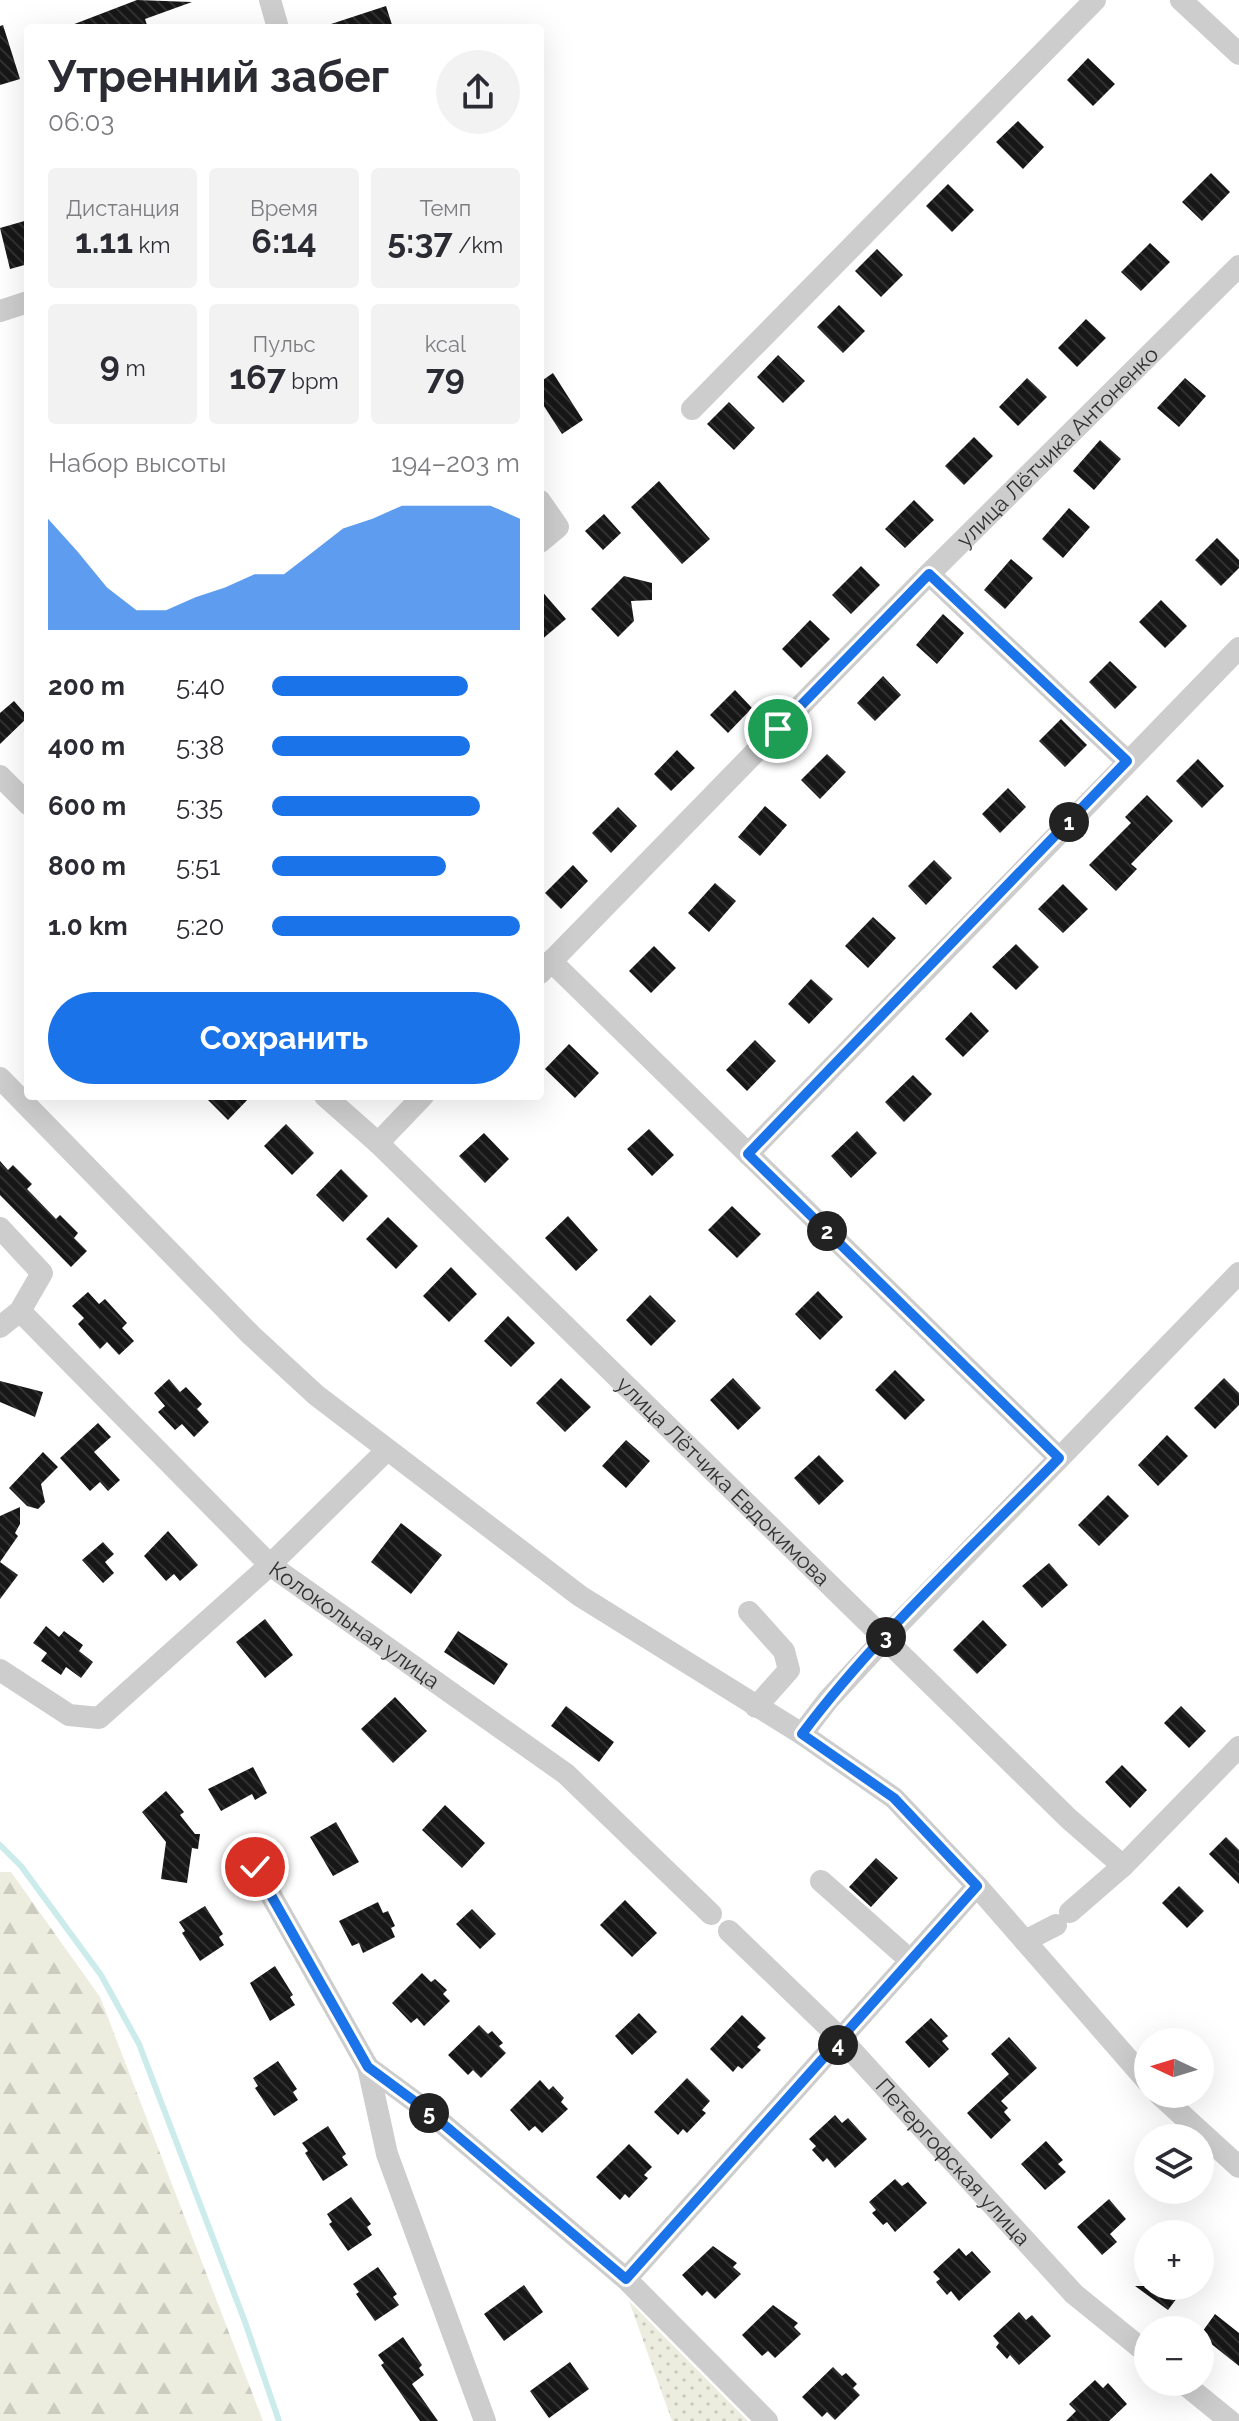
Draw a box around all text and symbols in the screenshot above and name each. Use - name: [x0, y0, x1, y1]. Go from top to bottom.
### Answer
- button: share: [436, 50, 520, 134]
- text: Утренний забег: [48, 51, 389, 102]
- text: 06:03: [48, 107, 114, 137]
- text: Дистанция: [66, 195, 180, 221]
- text: Время: [250, 195, 318, 221]
- text: Темп: [419, 195, 471, 221]
- text: 1.11: [75, 221, 133, 261]
- text: 6:14: [251, 221, 317, 261]
- text: 5:37: [387, 221, 453, 261]
- text: km: [133, 232, 170, 258]
- text: /km: [453, 232, 503, 258]
- text: Пульс: [253, 331, 315, 357]
- text: kcal: [425, 331, 466, 357]
- street label: улица Лётчика Антоненко: [951, 341, 1164, 552]
- text: 9: [100, 344, 120, 384]
- text: m: [120, 355, 146, 381]
- text: 167: [229, 357, 286, 397]
- text: 79: [426, 357, 465, 397]
- text: bpm: [286, 368, 339, 394]
- text: Набор высоты: [48, 448, 226, 478]
- text: 194–203 m: [391, 448, 520, 478]
- text: 200 m: [48, 671, 125, 701]
- text: 5:40: [176, 671, 225, 701]
- pin: [744, 695, 812, 763]
- icon: arrive: [756, 707, 800, 751]
- text: 400 m: [48, 731, 125, 761]
- text: 5:38: [176, 731, 224, 761]
- text: 600 m: [48, 791, 126, 821]
- text: 5:35: [176, 791, 223, 821]
- pin: 1: [1049, 802, 1089, 842]
- text: 1: [1064, 809, 1074, 835]
- text: 800 m: [48, 851, 126, 881]
- text: 5:51: [176, 851, 220, 881]
- text: 1.0 km: [48, 911, 128, 941]
- text: 5:20: [176, 911, 225, 941]
- button: Сохранить: [48, 992, 520, 1084]
- pin: 2: [807, 1211, 847, 1251]
- text: 2: [821, 1218, 833, 1244]
- street label: улица Лётчика Евдокимова: [611, 1371, 836, 1591]
- street label: Колокольная улица: [264, 1556, 445, 1694]
- pin: 3: [866, 1617, 906, 1657]
- text: 3: [880, 1624, 892, 1650]
- pin: [221, 1833, 289, 1901]
- icon: check: [233, 1845, 277, 1889]
- pin: 4: [818, 2025, 858, 2065]
- north arrow: [1134, 2028, 1214, 2108]
- map controls: [1134, 2028, 1214, 2396]
- text: 4: [832, 2032, 844, 2058]
- street label: Петергофская улица: [870, 2073, 1036, 2251]
- pin: 5: [409, 2093, 449, 2133]
- text: 5: [423, 2100, 435, 2126]
- button: layers: [1134, 2124, 1214, 2204]
- button: +: [1134, 2220, 1214, 2300]
- button: −: [1134, 2316, 1214, 2396]

